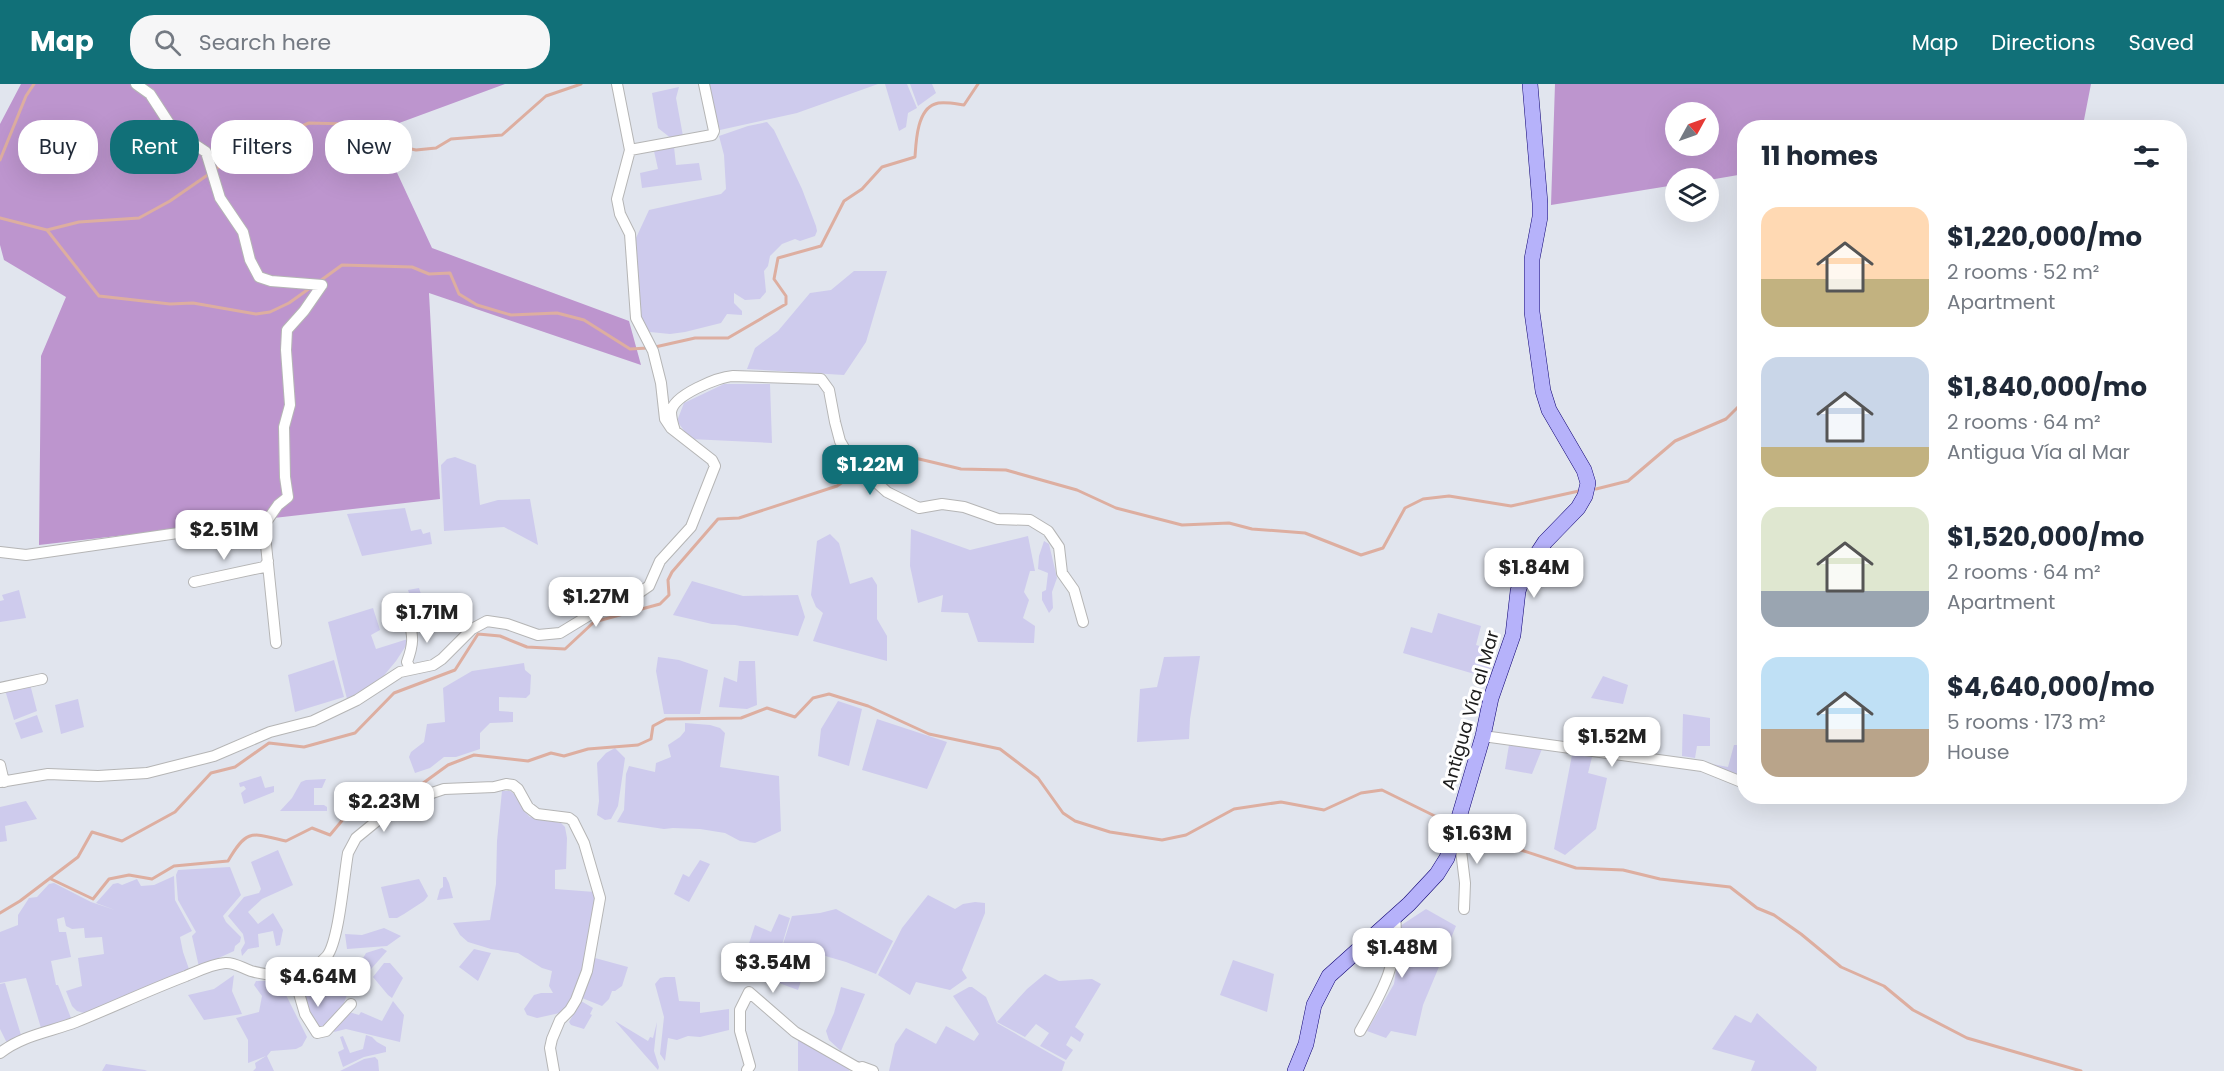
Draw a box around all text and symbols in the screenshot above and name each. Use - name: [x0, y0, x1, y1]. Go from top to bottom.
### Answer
- search box: [130, 15, 550, 69]
- text: Map: [30, 22, 94, 61]
- icon: search: [151, 26, 184, 59]
- text: Search here: [199, 27, 331, 58]
- text: Map: [1912, 28, 1958, 57]
- text: Directions: [1991, 28, 2095, 57]
- text: Saved: [2128, 28, 2194, 57]
- north arrow: [1665, 102, 1719, 156]
- map controls: [1665, 102, 1719, 222]
- chip: Buy: [18, 120, 98, 174]
- chip: Rent: [110, 120, 199, 174]
- chip: Filters: [211, 120, 313, 174]
- chip: New: [325, 120, 412, 174]
- text: 11 homes: [1761, 138, 1878, 174]
- icon: filters: [2130, 140, 2163, 173]
- button: layers: [1665, 168, 1719, 222]
- text: $1,220,000/mo: [1947, 219, 2142, 255]
- icon: home: [1809, 231, 1881, 303]
- text: 2 rooms · 52 m²: [1947, 258, 2099, 286]
- text: Apartment: [1947, 288, 2055, 316]
- text: $1,840,000/mo: [1947, 369, 2147, 405]
- icon: home: [1809, 381, 1881, 453]
- text: 2 rooms · 64 m²: [1947, 408, 2101, 436]
- text: Antigua Vía al Mar: [1947, 438, 2130, 466]
- pin: $1.22M: [821, 445, 919, 496]
- text: $1.22M: [836, 450, 904, 478]
- pin: $2.51M: [175, 510, 273, 561]
- text: $2.51M: [189, 515, 259, 543]
- text: $1,520,000/mo: [1947, 519, 2144, 555]
- icon: home: [1809, 531, 1881, 603]
- pin: $1.84M: [1485, 548, 1583, 599]
- text: $1.84M: [1498, 553, 1570, 581]
- text: 2 rooms · 64 m²: [1947, 558, 2101, 586]
- pin: $1.27M: [547, 577, 645, 628]
- text: $1.27M: [563, 582, 629, 610]
- text: Apartment: [1947, 588, 2055, 616]
- pin: $1.71M: [378, 593, 476, 644]
- text: $1.71M: [396, 598, 458, 626]
- street label: Antigua Vía al Mar: [1435, 627, 1505, 793]
- text: $4,640,000/mo: [1947, 669, 2154, 705]
- icon: home: [1809, 681, 1881, 753]
- text: 5 rooms · 173 m²: [1947, 708, 2106, 736]
- pin: $1.52M: [1563, 717, 1661, 768]
- text: $1.52M: [1577, 722, 1647, 750]
- text: House: [1947, 738, 2009, 766]
- pin: $2.23M: [335, 782, 433, 833]
- text: $2.23M: [348, 787, 420, 815]
- pin: $1.63M: [1428, 814, 1526, 865]
- text: $1.63M: [1442, 819, 1512, 847]
- pin: $1.48M: [1353, 928, 1451, 979]
- text: $1.48M: [1366, 933, 1438, 961]
- pin: $3.54M: [724, 943, 822, 994]
- text: $3.54M: [735, 948, 811, 976]
- pin: $4.64M: [269, 957, 367, 1008]
- text: $4.64M: [280, 962, 356, 990]

